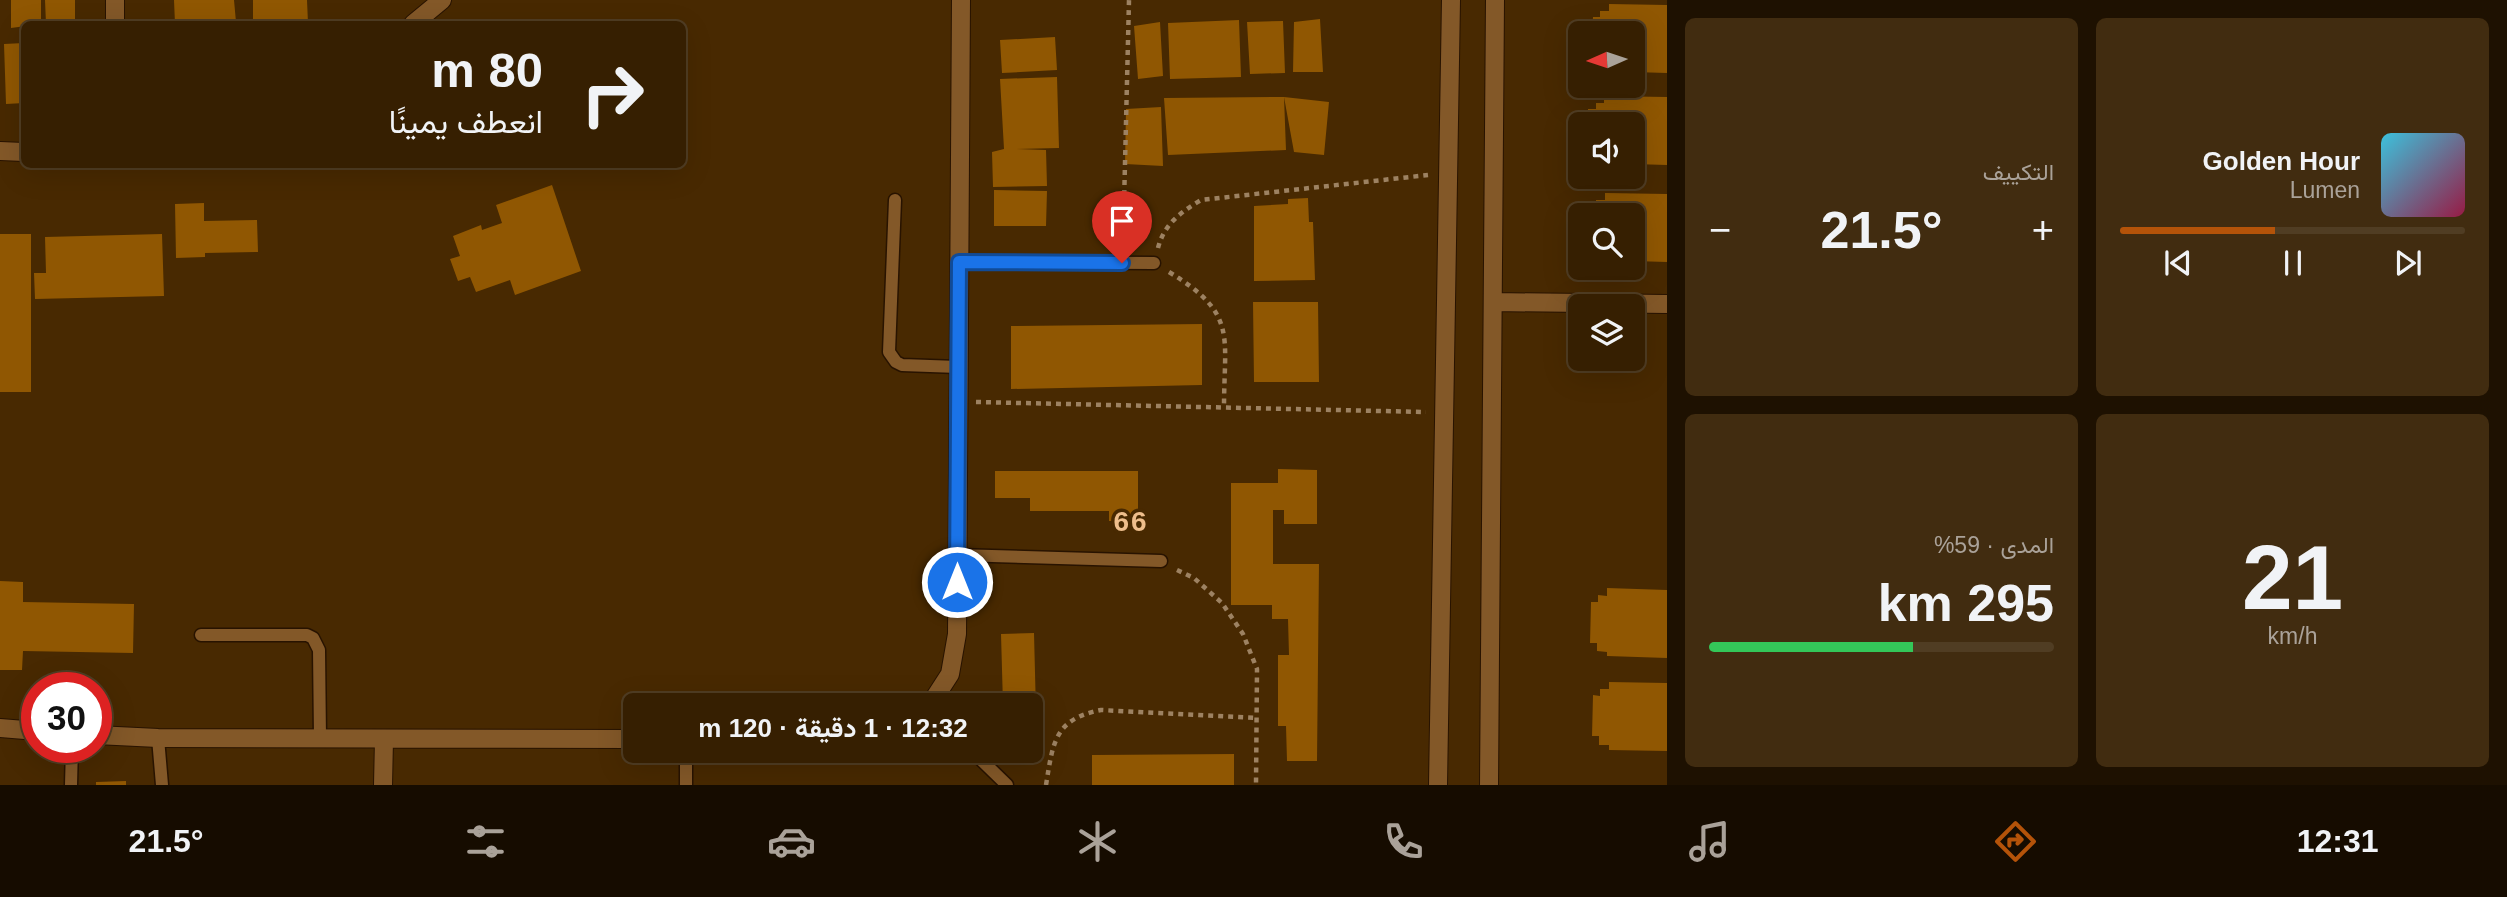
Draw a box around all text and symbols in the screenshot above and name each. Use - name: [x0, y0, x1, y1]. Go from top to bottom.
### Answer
- north arrow: [1568, 21, 1645, 98]
- map controls: [1568, 21, 1645, 371]
- text: 80 m: [431, 43, 543, 97]
- icon: right: [567, 49, 658, 140]
- text: انعطف يمينًا: [389, 104, 543, 140]
- button: sound: [1568, 112, 1645, 189]
- text: Golden Hour: [2203, 146, 2360, 176]
- text: التكييف: [1983, 159, 2054, 185]
- text: Lumen: [2290, 177, 2360, 203]
- pin: [1092, 191, 1152, 263]
- text: 21.5°: [1820, 201, 1943, 259]
- icon: arrive: [1103, 202, 1141, 240]
- button: search: [1568, 203, 1645, 280]
- text: −: [1709, 209, 1731, 251]
- text: +: [2032, 209, 2054, 251]
- icon: previous: [2159, 244, 2197, 282]
- icon: pause: [2274, 244, 2312, 282]
- icon: next: [2389, 244, 2427, 282]
- button: layers: [1568, 294, 1645, 371]
- district label: 66: [1113, 506, 1149, 537]
- text: 21: [2242, 527, 2343, 628]
- text: المدى · 59%: [1934, 532, 2054, 558]
- position arrow: [920, 545, 994, 619]
- text: 295 km: [1878, 574, 2054, 632]
- text: km/h: [2268, 623, 2317, 649]
- speed limit sign: 30: [21, 672, 112, 763]
- text: 12:32 · 1 دقيقة · 120 m: [698, 713, 968, 743]
- icon: filters: [461, 817, 510, 866]
- icon: car: [767, 817, 816, 866]
- icon: climate: [1073, 817, 1122, 866]
- icon: phone: [1379, 817, 1428, 866]
- icon: music: [1685, 817, 1734, 866]
- icon: directions: [1991, 817, 2040, 866]
- text: 21.5°: [129, 823, 204, 859]
- text: 12:31: [2297, 823, 2379, 859]

